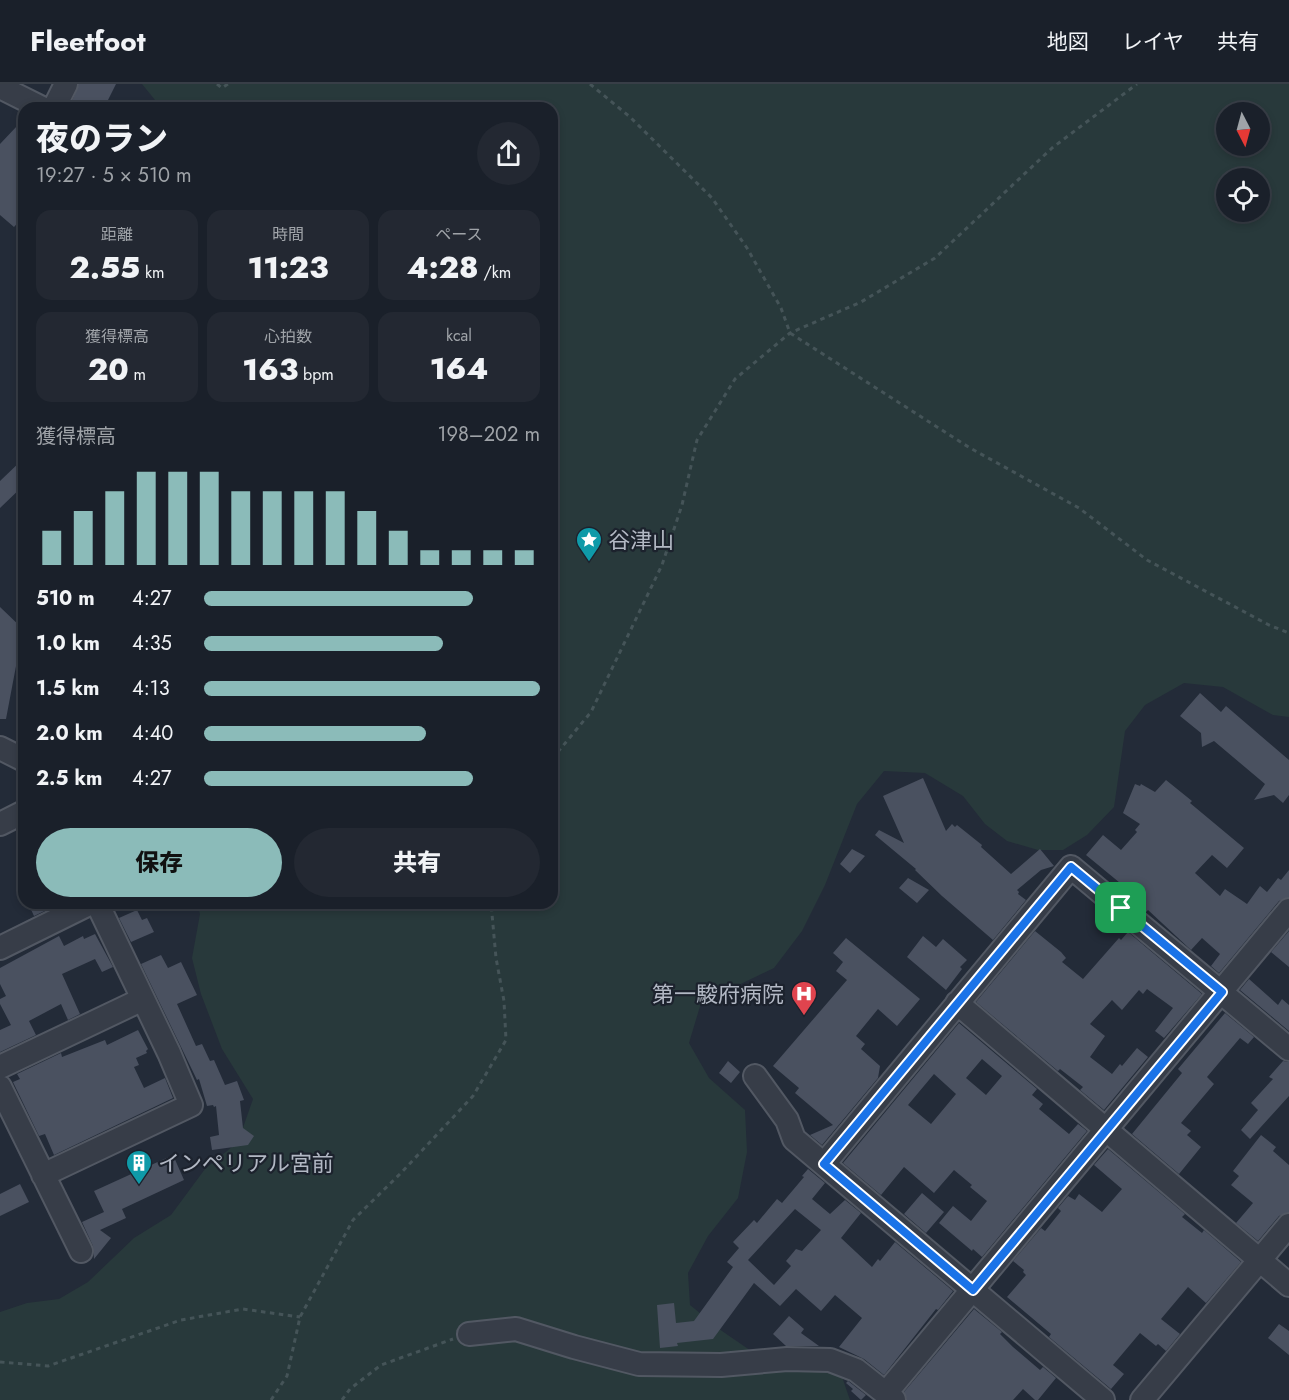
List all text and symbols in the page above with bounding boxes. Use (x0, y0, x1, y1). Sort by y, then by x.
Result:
text: Fleetfoot (30, 21, 146, 62)
text: 地図 (1047, 27, 1089, 57)
text: レイヤ (1122, 27, 1184, 57)
text: 共有 (1217, 27, 1259, 57)
north arrow (1216, 102, 1270, 156)
map controls (1216, 102, 1270, 222)
text: 夜のラン (36, 115, 168, 162)
button: share (477, 122, 540, 185)
text: 19:27 · 5 × 510 m (36, 161, 191, 190)
button: locate (1216, 168, 1270, 222)
text: 距離 (101, 223, 133, 246)
text: 時間 (272, 223, 304, 246)
text: ペース (435, 223, 483, 246)
text: 2.55 (70, 246, 140, 289)
text: 11:23 (247, 246, 329, 289)
text: 4:28 (407, 246, 479, 289)
text: km (140, 261, 164, 284)
text: /km (479, 261, 511, 284)
text: kcal (446, 324, 472, 347)
text: 獲得標高 (85, 325, 149, 348)
text: 心拍数 (264, 325, 312, 348)
text: 164 (430, 347, 488, 390)
text: 20 (88, 348, 129, 391)
text: 163 (242, 348, 298, 391)
text: m (129, 363, 146, 386)
text: bpm (298, 363, 334, 386)
text: 198–202 m (437, 420, 540, 449)
text: 獲得標高 (36, 422, 116, 451)
place label: 谷津山 (608, 524, 674, 556)
place icon: 谷津山 (574, 525, 604, 563)
text: 510 m (36, 584, 95, 613)
text: 4:27 (132, 584, 172, 613)
text: 1.0 km (36, 629, 100, 658)
text: 4:35 (132, 629, 172, 658)
text: 1.5 km (36, 674, 99, 703)
text: 4:13 (132, 674, 170, 703)
text: 2.0 km (36, 719, 103, 748)
text: 4:40 (132, 719, 173, 748)
text: 2.5 km (36, 764, 102, 793)
text: 4:27 (132, 764, 172, 793)
button: 保存 (36, 828, 282, 897)
button: 共有 (294, 828, 540, 897)
pin (1095, 882, 1146, 933)
icon: arrive (1104, 891, 1137, 924)
place label: 第一駿府病院 (652, 978, 784, 1010)
hospital icon: 第一駿府病院 (789, 979, 819, 1017)
place label: インペリアル宮前 (158, 1147, 334, 1179)
building icon: インペリアル宮前 (124, 1148, 154, 1186)

